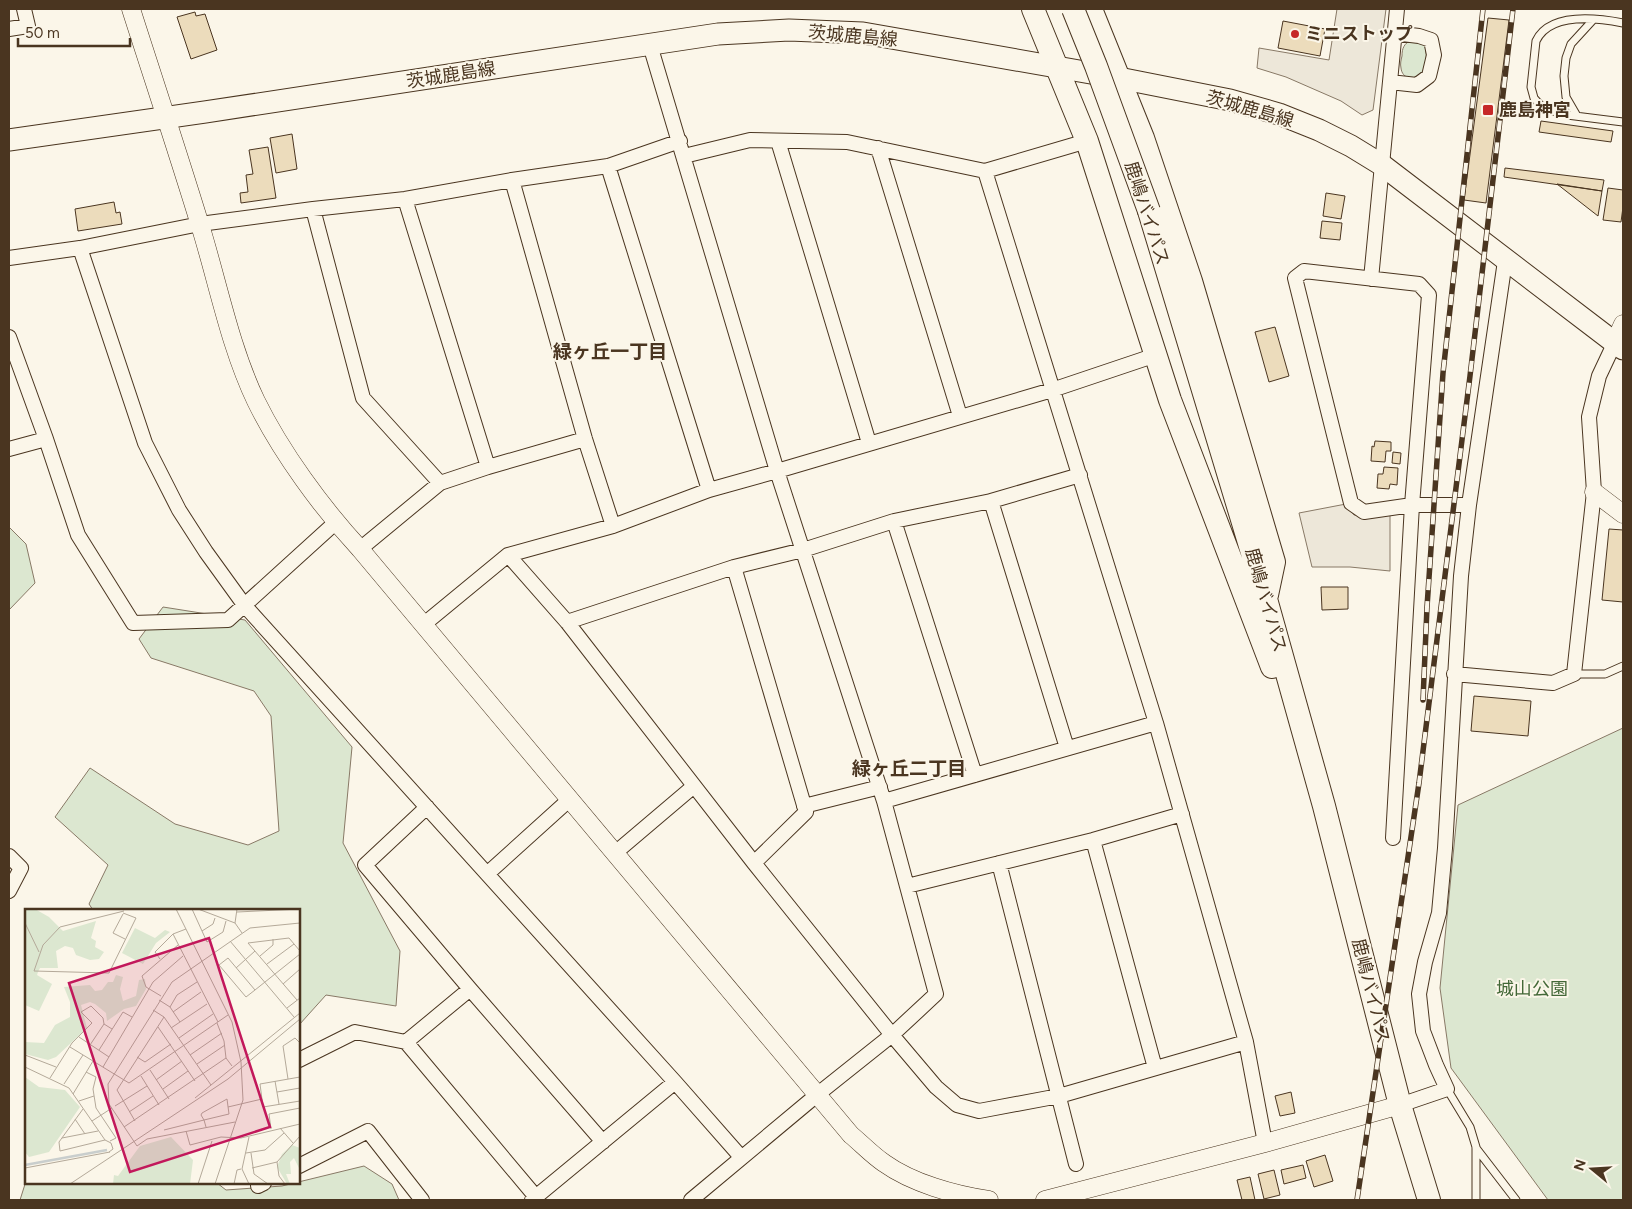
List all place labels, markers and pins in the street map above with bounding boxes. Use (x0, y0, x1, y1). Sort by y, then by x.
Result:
place label: ミニストップ (1305, 23, 1413, 45)
marker: ミニストップ (1289, 28, 1301, 40)
place label: 鹿島神宮 (1499, 99, 1571, 121)
marker: 鹿島神宮 (1481, 103, 1495, 117)

